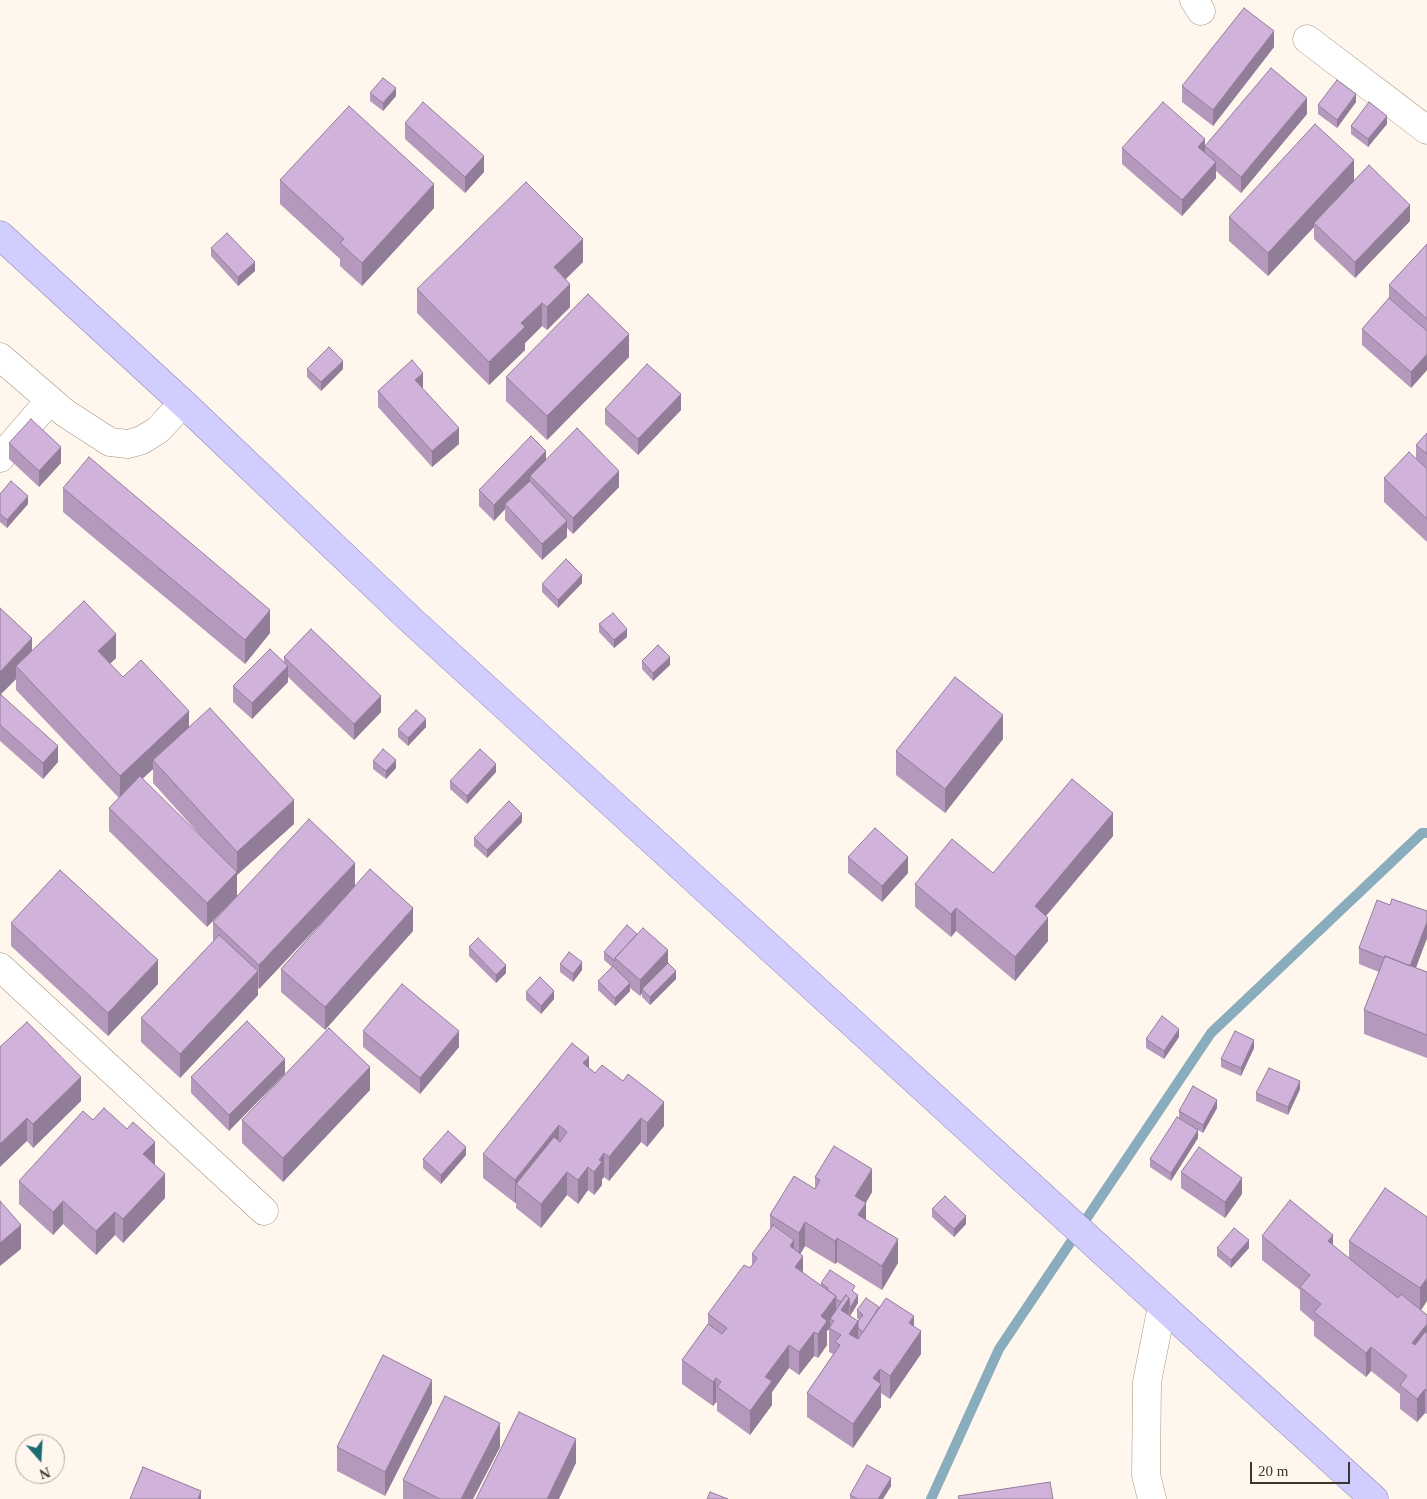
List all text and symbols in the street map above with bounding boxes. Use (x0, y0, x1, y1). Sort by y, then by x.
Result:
north arrow (15, 1434, 65, 1484)
scale bar (1252, 1452, 1352, 1484)
text: 20 m (1258, 1463, 1288, 1479)
text: N (37, 1464, 52, 1481)

